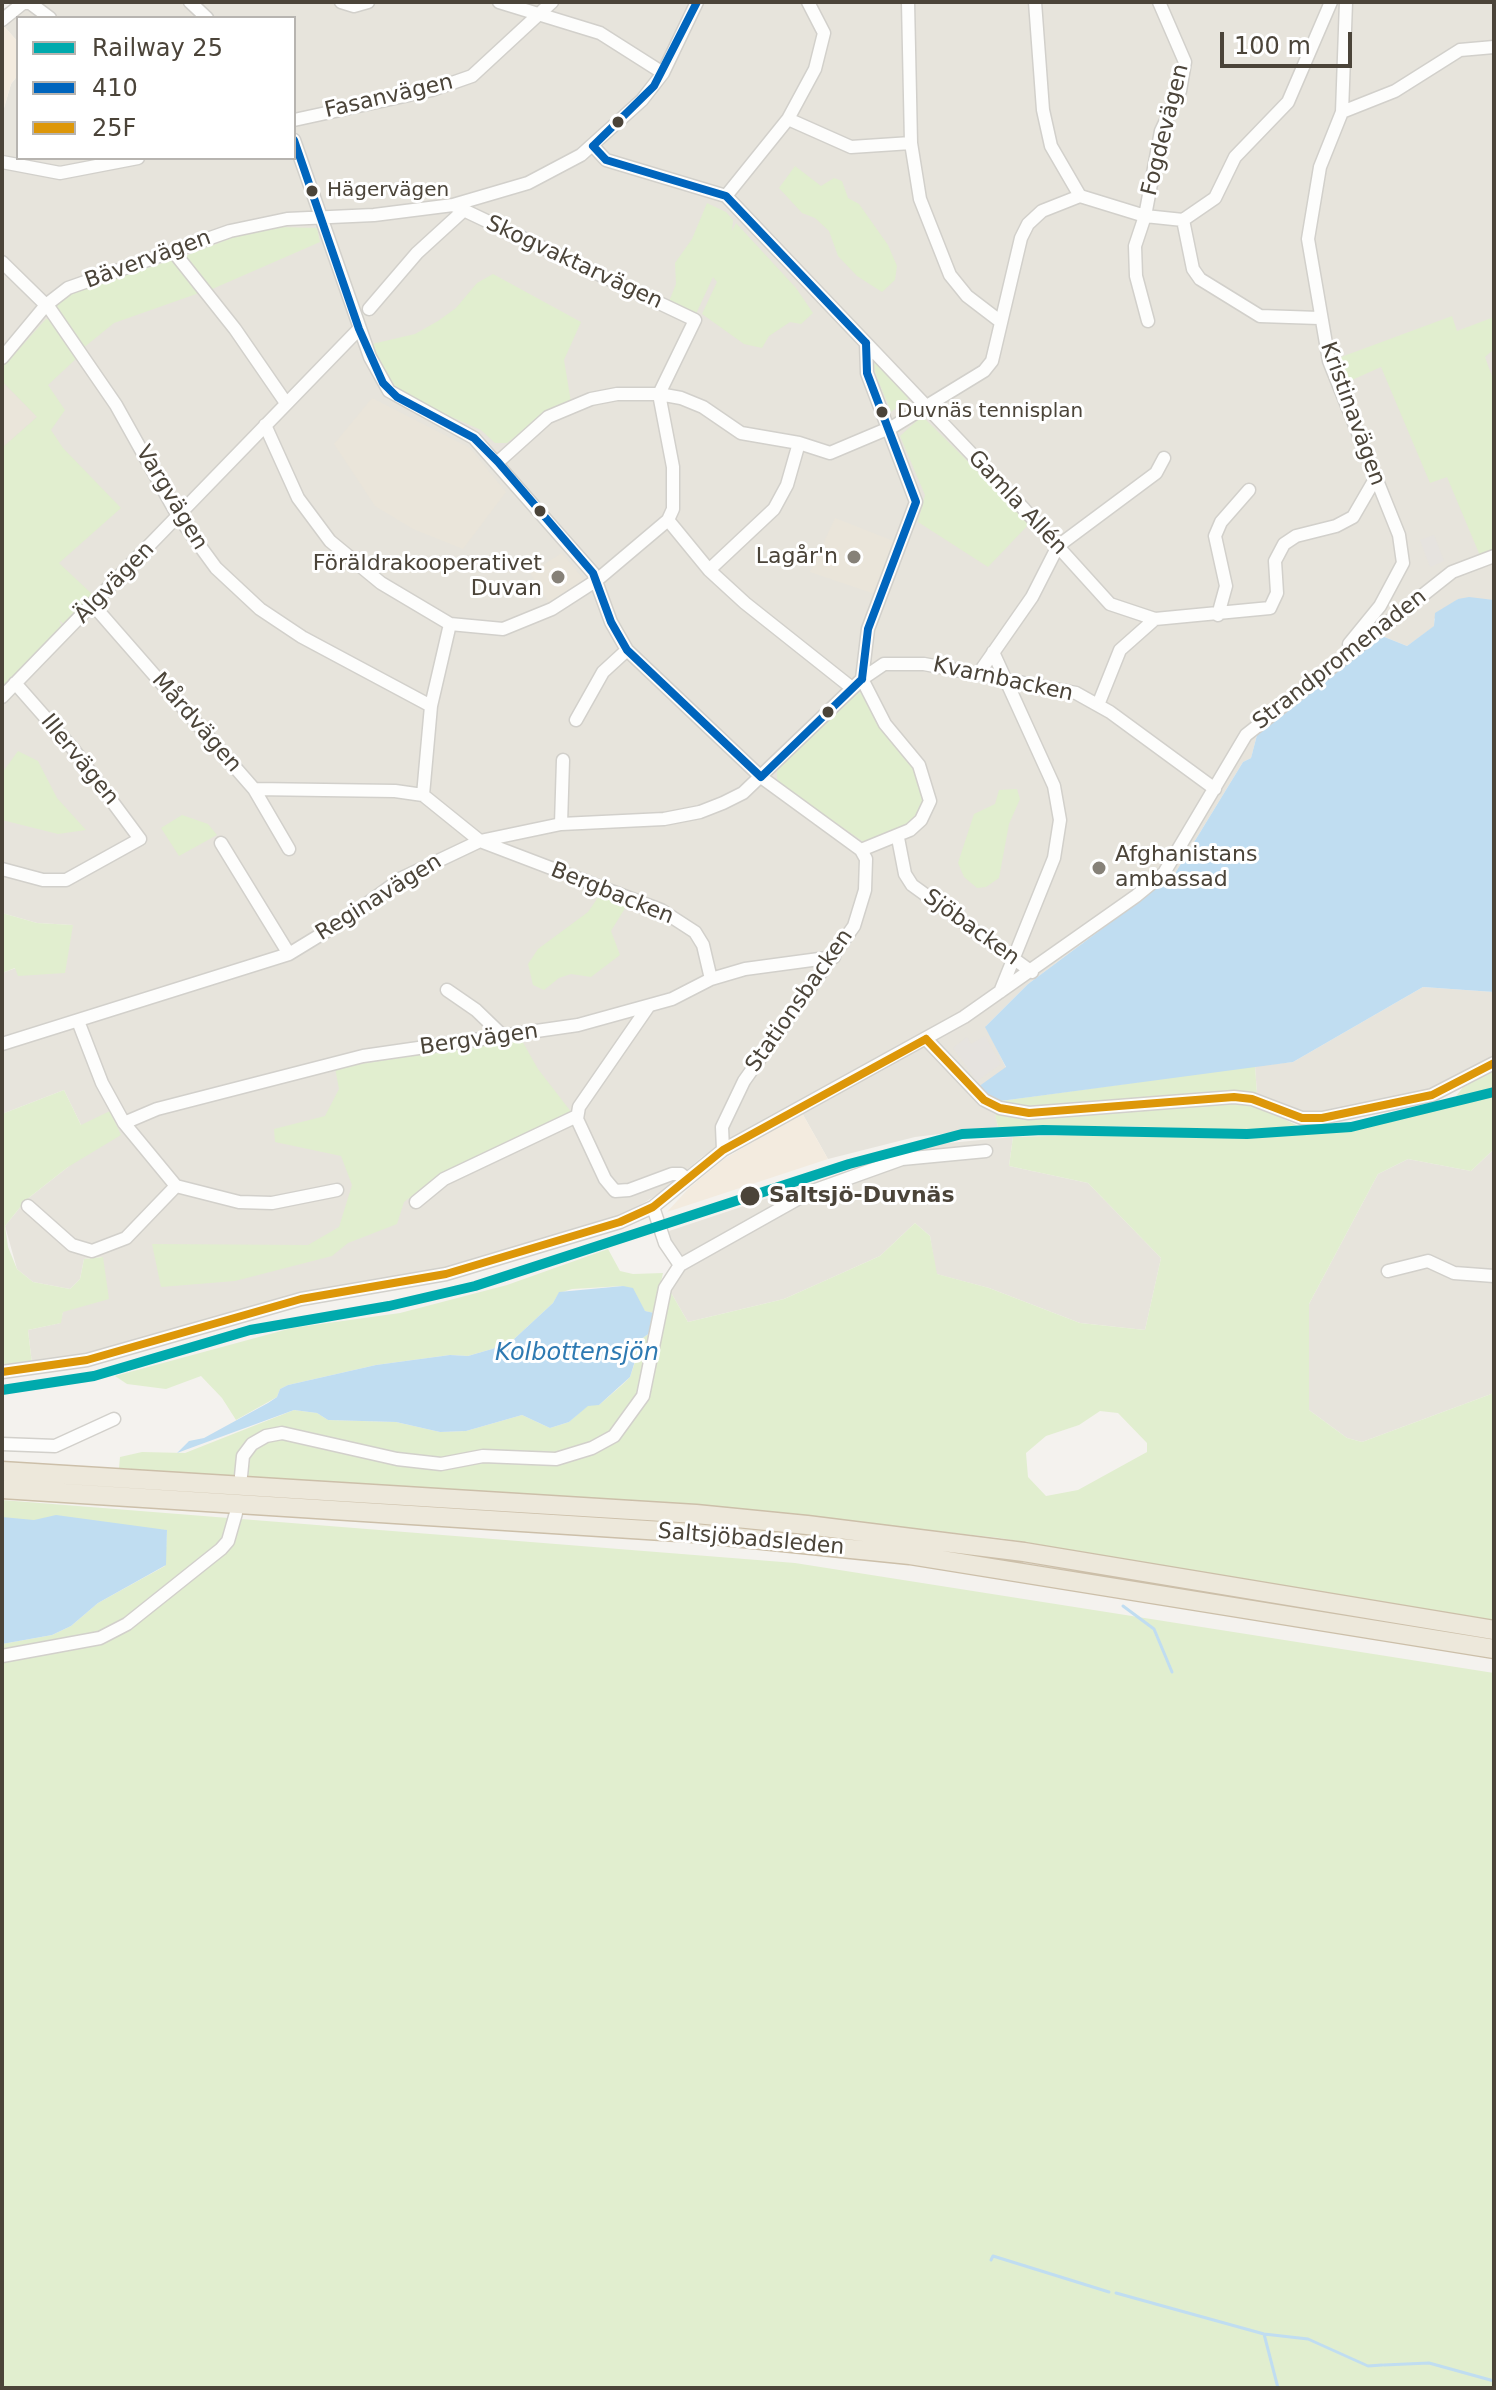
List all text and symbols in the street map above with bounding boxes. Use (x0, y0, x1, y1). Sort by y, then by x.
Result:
legend (16, 16, 296, 160)
scale bar (1224, 16, 1356, 66)
text: 100 m (1234, 32, 1311, 60)
text: Railway 25 (92, 34, 223, 62)
street label: Fogdevägen (1137, 61, 1195, 199)
street label: Fasanvägen (322, 69, 456, 125)
text: 410 (92, 74, 138, 102)
text: 25F (92, 114, 136, 142)
unlabelled marker (610, 114, 626, 130)
place label: Hägervägen (327, 179, 449, 203)
marker: Hägervägen (304, 183, 320, 199)
street label: Skogvaktarvägen (482, 211, 666, 315)
street label: Bävervägen (81, 225, 215, 295)
street label: Kristinavägen (1314, 338, 1390, 490)
place label: Duvnäs tennisplan (897, 400, 1083, 424)
marker: Duvnäs tennisplan (874, 404, 890, 420)
street label: Vargvägen (129, 441, 213, 555)
street label: Gamla Allén (962, 445, 1072, 561)
unlabelled marker (532, 503, 548, 519)
street label: Älgvägen (70, 537, 160, 629)
place label: Lagår'n (756, 544, 838, 570)
marker: Lagår'n (845, 548, 863, 566)
place label: Föräldrakooperativet Duvan (313, 551, 542, 602)
marker: Föräldrakooperativet Duvan (549, 568, 567, 586)
street label: Strandpromenaden (1248, 584, 1432, 736)
street label: Kvarnbacken (931, 652, 1075, 708)
street label: Mårdvägen (146, 668, 246, 778)
unlabelled marker (820, 704, 836, 720)
street label: Illervägen (34, 709, 124, 811)
place label: Afghanistans ambassad (1115, 842, 1257, 894)
street label: Reginavägen (311, 849, 447, 947)
street label: Bergbacken (547, 857, 677, 931)
marker: Afghanistans ambassad (1090, 859, 1108, 877)
street label: Sjöbacken (918, 884, 1024, 972)
street label: Stationsbacken (741, 924, 859, 1078)
street label: Bergvägen (418, 1019, 540, 1061)
place label: Saltsjö-Duvnäs (769, 1183, 954, 1209)
marker: Saltsjö-Duvnäs (738, 1184, 762, 1208)
water label: Kolbottensjön (495, 1340, 659, 1368)
street label: Saltsjöbadsleden (657, 1519, 845, 1561)

